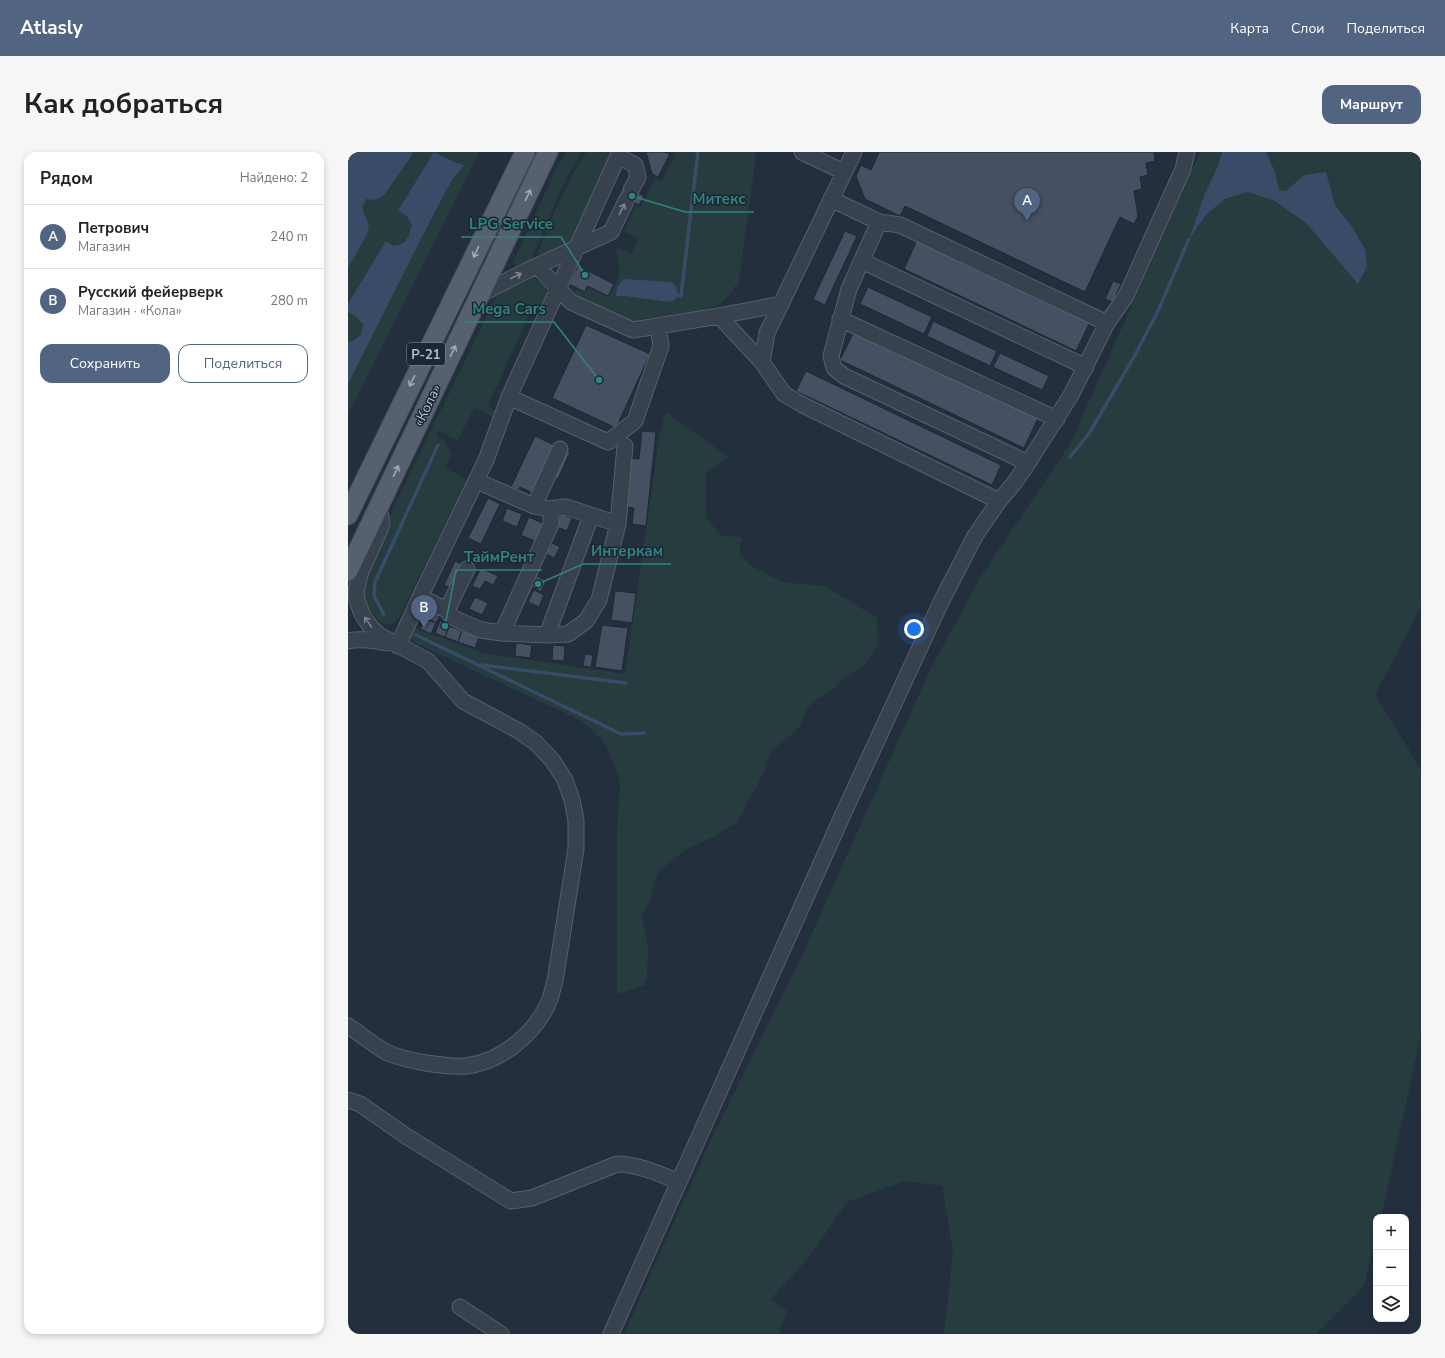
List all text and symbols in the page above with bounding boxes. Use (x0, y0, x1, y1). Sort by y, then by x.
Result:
text: Atlasly (20, 15, 83, 41)
text: Карта (1230, 19, 1269, 38)
text: Слои (1291, 19, 1325, 38)
text: Поделиться (1347, 19, 1425, 38)
text: Как добраться (24, 85, 223, 123)
button: Маршрут (1322, 85, 1421, 124)
text: Рядом (40, 167, 93, 190)
text: Найдено: 2 (240, 169, 308, 187)
callout: Митекс (685, 185, 754, 212)
pin: A (1014, 188, 1040, 221)
text: Митекс (692, 189, 746, 209)
one-way arrow (525, 190, 532, 202)
one-way arrow (619, 203, 626, 215)
callout: LPG Service (461, 210, 561, 237)
text: LPG Service (469, 214, 553, 234)
text: Петрович (78, 218, 149, 238)
text: A (48, 228, 58, 246)
text: 240 m (270, 228, 308, 246)
text: Магазин (78, 238, 130, 256)
one-way arrow (472, 246, 479, 258)
one-way arrow (510, 272, 522, 279)
text: Русский фейерверк (78, 282, 223, 302)
text: B (49, 292, 57, 310)
text: 280 m (270, 292, 308, 310)
callout: Mega Cars (464, 295, 554, 322)
text: Mega Cars (472, 299, 546, 319)
text: Магазин · «Кола» (78, 302, 182, 320)
road number: Р-21 (407, 343, 445, 365)
button: Сохранить (40, 344, 170, 383)
button: Поделиться (178, 344, 308, 383)
one-way arrow (450, 345, 457, 357)
one-way arrow (408, 375, 415, 387)
street label: «Кола» (409, 381, 446, 429)
one-way arrow (393, 465, 400, 477)
callout: Интеркам (583, 537, 671, 564)
text: Интеркам (591, 541, 663, 561)
callout: ТаймРент (456, 543, 542, 570)
text: ТаймРент (464, 547, 534, 567)
pin: B (411, 595, 437, 628)
one-way arrow (364, 617, 372, 628)
your location (904, 619, 924, 639)
map controls (1373, 1214, 1409, 1322)
button: + (1373, 1214, 1409, 1250)
button: − (1373, 1250, 1409, 1286)
button: layers (1373, 1286, 1409, 1322)

